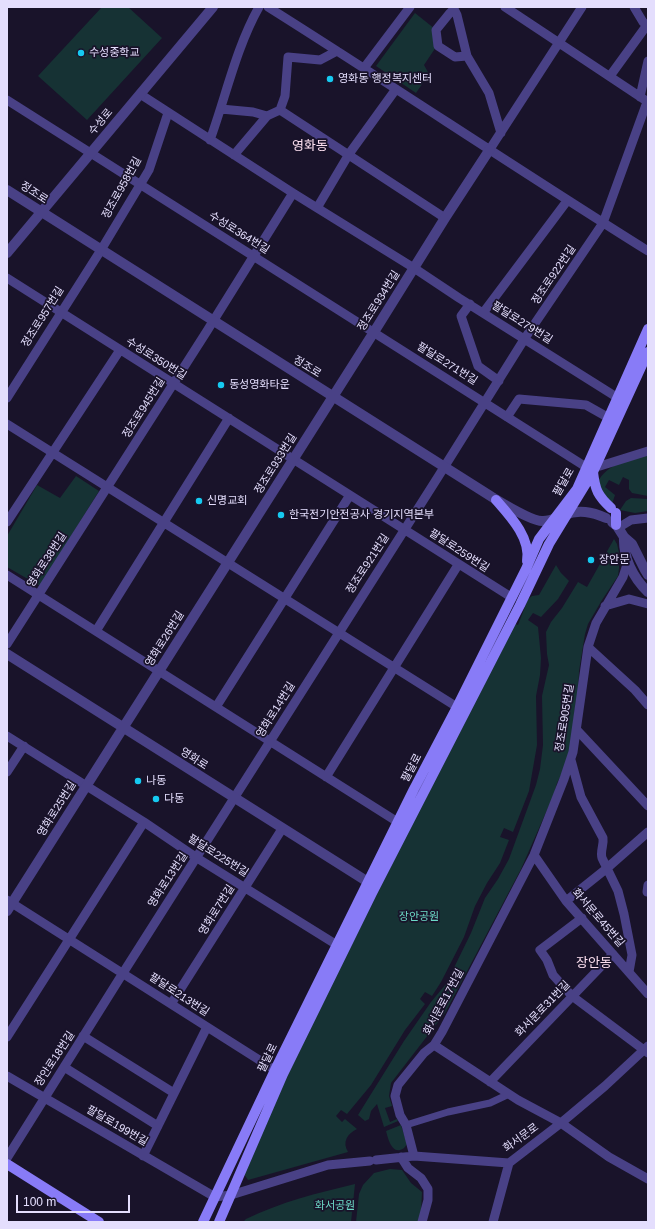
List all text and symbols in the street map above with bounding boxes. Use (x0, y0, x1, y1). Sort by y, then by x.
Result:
place label: 수성중학교 (89, 46, 140, 60)
marker: 수성중학교 (76, 48, 86, 58)
place label: 영화동 행정복지센터 (338, 72, 432, 86)
marker: 영화동 행정복지센터 (325, 74, 335, 84)
street label: 수성로 (86, 106, 116, 138)
district label: 영화동 (292, 138, 328, 154)
street label: 정조로958번길 (100, 155, 144, 221)
street label: 정조로 (18, 179, 50, 207)
street label: 수성로364번길 (206, 209, 272, 257)
street label: 정조로922번길 (529, 243, 579, 307)
street label: 정조로934번길 (355, 268, 403, 334)
street label: 정조로957번길 (19, 284, 67, 350)
street label: 팔달로279번길 (489, 299, 555, 347)
street label: 수성로350번길 (123, 335, 189, 383)
street label: 팔달로271번길 (414, 340, 480, 388)
street label: 정조로 (291, 353, 323, 381)
street label: 정조로945번길 (120, 375, 168, 441)
place label: 동성영화타운 (229, 378, 290, 392)
marker: 동성영화타운 (216, 380, 226, 390)
street label: 정조로933번길 (252, 431, 300, 497)
street label: 팔달로 (551, 466, 577, 498)
place label: 신명교회 (207, 494, 247, 508)
marker: 신명교회 (194, 496, 204, 506)
place label: 한국전기안전공사 경기지역본부 (289, 508, 434, 522)
marker: 한국전기안전공사 경기지역본부 (276, 510, 286, 520)
street label: 팔달로259번길 (426, 527, 492, 575)
street label: 영화로38번길 (24, 530, 70, 590)
street label: 정조로921번길 (344, 531, 392, 597)
place label: 장안문 (599, 553, 629, 567)
marker: 장안문 (586, 555, 596, 565)
street label: 영화로26번길 (143, 609, 187, 669)
street label: 영화로14번길 (254, 680, 298, 740)
street label: 정조로905번길 (553, 683, 577, 753)
street label: 영화로 (178, 745, 210, 773)
street label: 팔달로 (399, 751, 425, 785)
place label: 나동 (146, 774, 166, 788)
marker: 나동 (133, 776, 143, 786)
street label: 영화로25번길 (35, 779, 79, 839)
place label: 다동 (164, 792, 184, 806)
marker: 다동 (151, 794, 161, 804)
street label: 팔달로225번길 (185, 832, 251, 880)
street label: 영화로13번길 (145, 850, 191, 910)
street label: 영화로7번길 (196, 882, 238, 938)
street label: 화서문로45번길 (569, 886, 627, 950)
park label: 장안공원 (399, 910, 439, 924)
district label: 장안동 (576, 955, 612, 971)
street label: 화서문로17번길 (421, 967, 467, 1037)
street label: 팔달로213번길 (146, 971, 212, 1019)
street label: 화서문로31번길 (513, 978, 573, 1040)
street label: 장안로18번길 (32, 1029, 78, 1089)
street label: 팔달로 (255, 1041, 281, 1075)
street label: 팔달로199번길 (84, 1103, 150, 1149)
street label: 화서문로 (501, 1121, 541, 1155)
scale bar (18, 1187, 132, 1213)
text: 100 m (23, 1195, 56, 1209)
park label: 화서공원 (315, 1199, 355, 1213)

